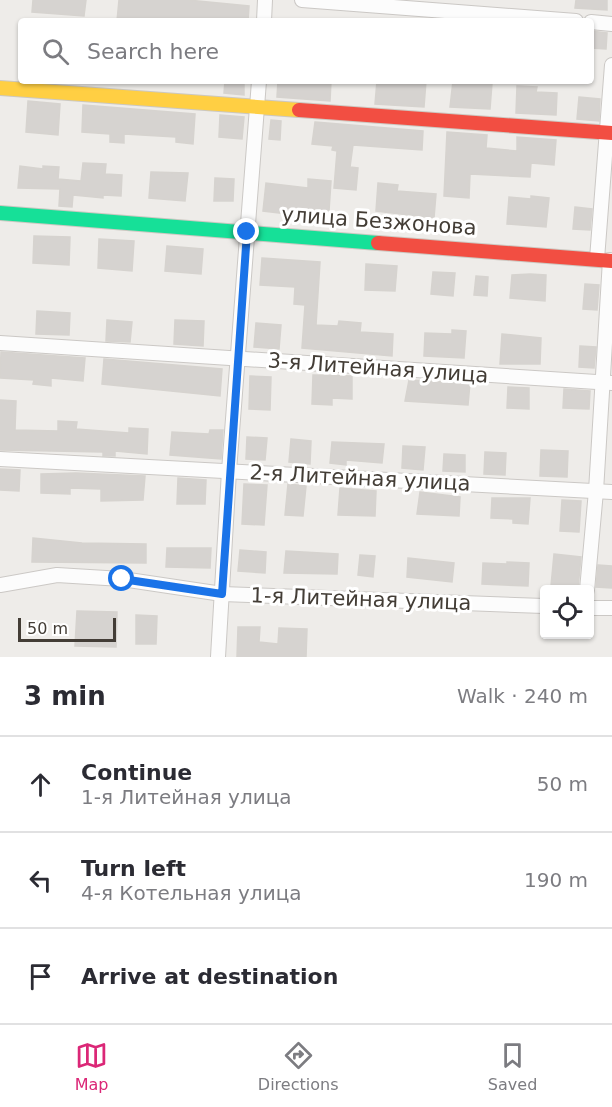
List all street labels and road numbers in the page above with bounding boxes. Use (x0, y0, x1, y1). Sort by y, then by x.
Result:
street label: улица Безжонова (281, 202, 477, 240)
street label: 3-я Литейная улица (267, 348, 489, 388)
street label: 2-я Литейная улица (249, 460, 471, 496)
street label: 1-я Литейная улица (250, 583, 472, 615)

